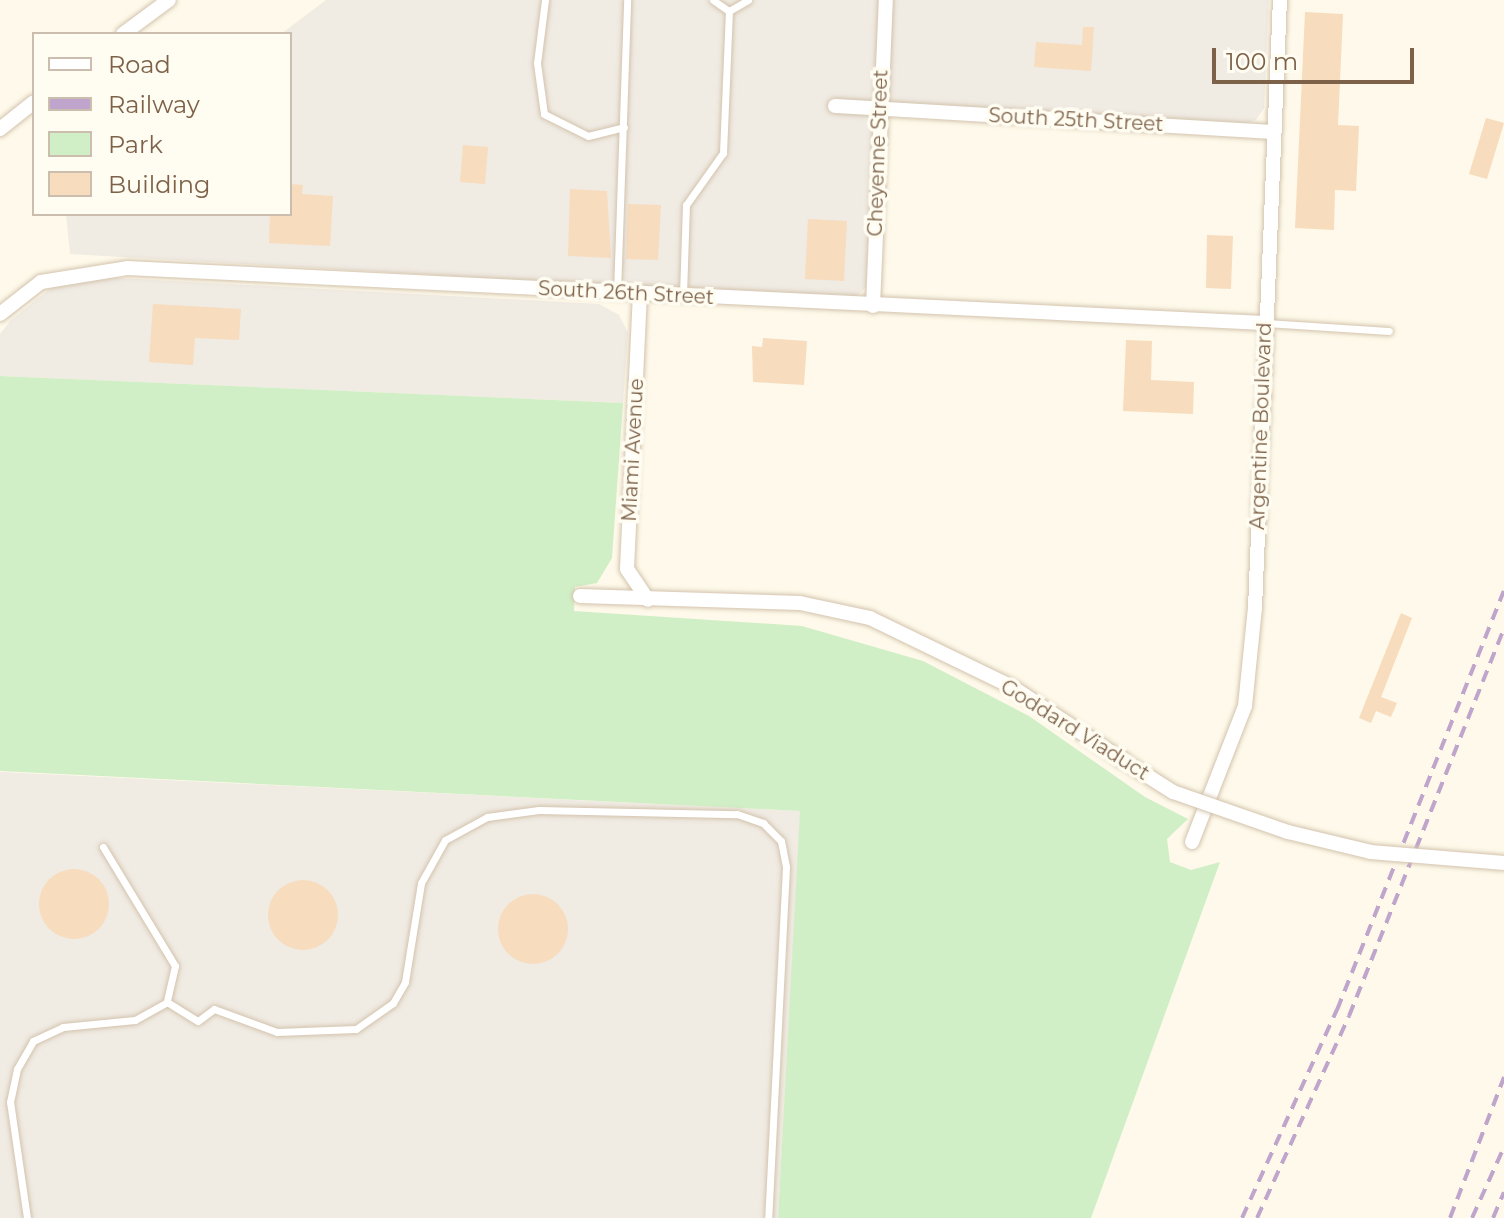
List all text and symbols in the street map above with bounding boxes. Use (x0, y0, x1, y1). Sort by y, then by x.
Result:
legend (32, 32, 292, 216)
scale bar (1216, 32, 1418, 82)
text: 100 m (1226, 47, 1298, 76)
text: Road (108, 50, 171, 79)
street label: Cheyenne Street (863, 69, 893, 237)
text: Railway (108, 90, 200, 119)
street label: South 25th Street (988, 103, 1164, 137)
text: Park (108, 130, 163, 159)
text: Building (108, 170, 211, 199)
street label: South 26th Street (537, 276, 715, 310)
street label: Argentine Boulevard (1245, 322, 1277, 530)
street label: Miami Avenue (617, 378, 649, 522)
street label: Goddard Viaduct (996, 675, 1154, 785)

